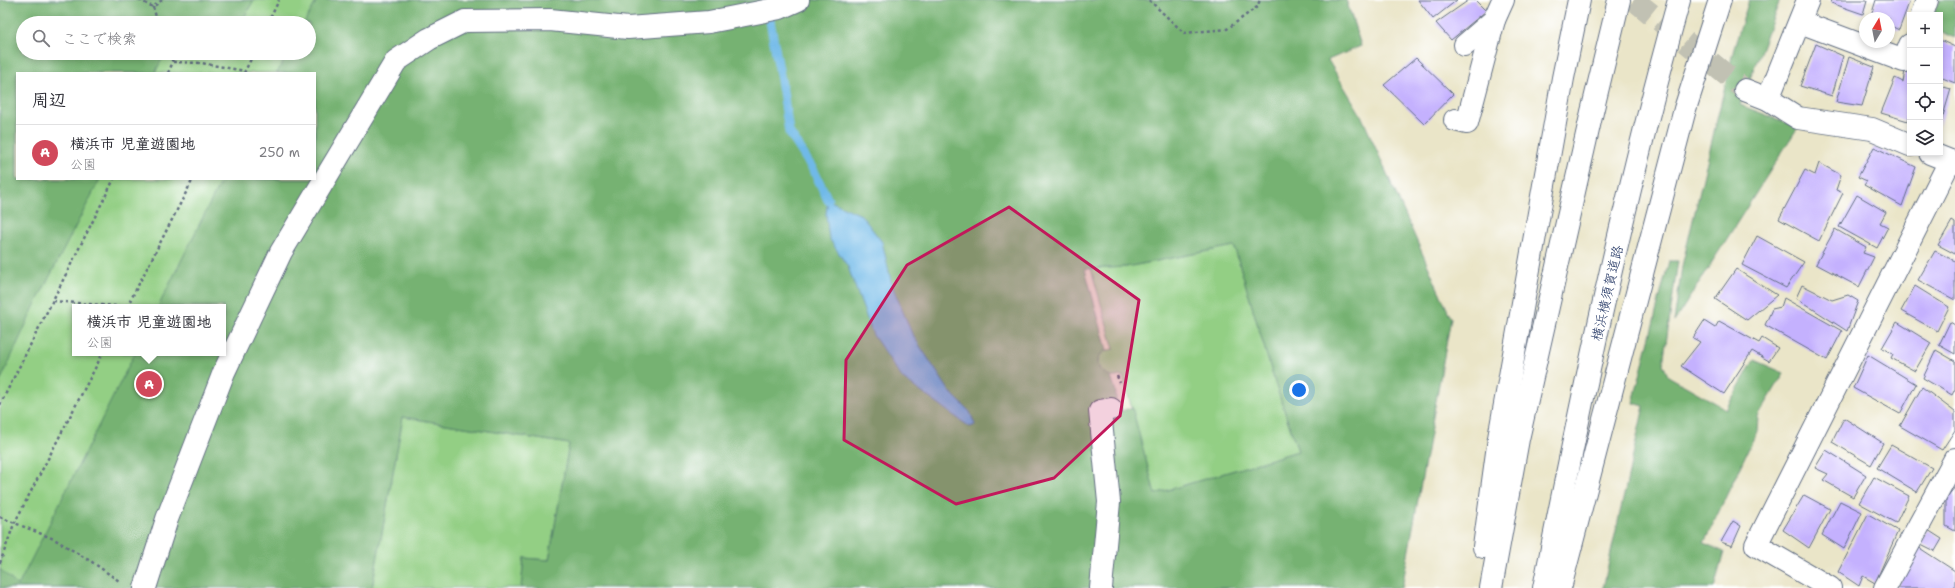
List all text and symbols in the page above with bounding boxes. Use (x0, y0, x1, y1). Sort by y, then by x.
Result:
north arrow (1859, 12, 1895, 48)
map controls (1907, 12, 1943, 156)
button: + (1907, 12, 1943, 48)
search box (16, 16, 316, 60)
icon: search (30, 27, 52, 49)
text: ここで検索 (62, 29, 137, 49)
button: − (1907, 48, 1943, 84)
button: locate (1907, 84, 1943, 120)
text: 周辺 (32, 89, 66, 111)
button: layers (1907, 120, 1943, 156)
text: 横浜市 児童遊園地 (70, 134, 195, 154)
text: A (40, 144, 50, 161)
text: 250 m (259, 144, 300, 161)
text: 公園 (70, 156, 96, 173)
street label: 横浜横須賀道路 (1587, 243, 1627, 343)
popup (72, 304, 226, 356)
text: 横浜市 児童遊園地 (86, 312, 212, 332)
text: 公園 (86, 334, 112, 351)
pin: A (136, 369, 162, 399)
your location (1289, 380, 1309, 400)

